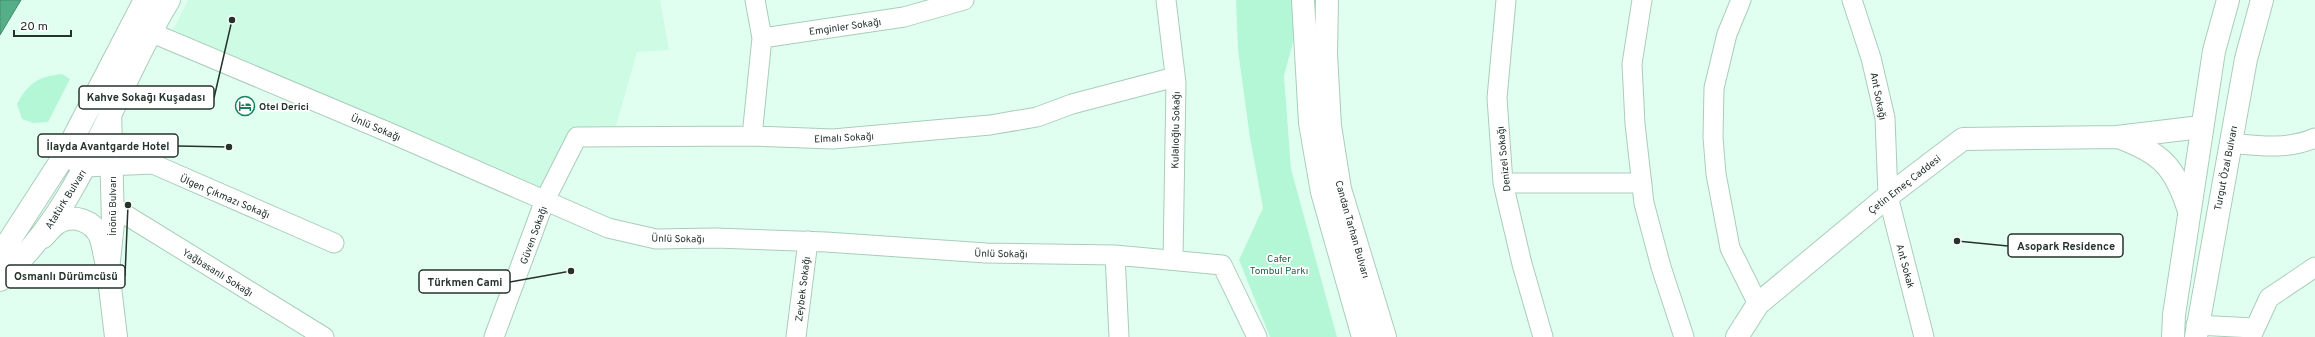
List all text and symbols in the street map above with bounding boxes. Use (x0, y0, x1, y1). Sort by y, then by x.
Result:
scale bar (14, 12, 71, 38)
street label: Emginler Sokağı (808, 16, 882, 39)
text: 20 m (20, 19, 48, 35)
street label: Ant Sokağı (1867, 71, 1889, 121)
callout: Kahve Sokağı Kuşadası (79, 86, 214, 109)
text: Kahve Sokağı Kuşadası (87, 91, 205, 105)
street label: Kulalıoğlu Sokağı (1169, 91, 1184, 169)
hotel icon: Otel Derici (234, 95, 256, 117)
place label: Otel Derici (259, 101, 309, 114)
street label: Ünlü Sokağı (348, 112, 402, 145)
street label: Denizel Sokağı (1495, 125, 1514, 192)
street label: Turgut Özal Bulvarı (2212, 125, 2241, 212)
street label: Elmalı Sokağı (814, 130, 874, 147)
callout: İlayda Avantgarde Hotel (38, 134, 178, 157)
text: İlayda Avantgarde Hotel (46, 139, 170, 154)
street label: Çetin Emeç Caddesi (1866, 153, 1944, 218)
street label: Atatürk Bulvarı (43, 168, 90, 232)
street label: Ülgen Çıkmazı Sokağı (177, 172, 271, 222)
street label: İnönü Bulvarı (107, 176, 120, 236)
street label: Candan Tarhan Bulvarı (1331, 179, 1372, 280)
street label: Güven Sokağı (518, 205, 551, 266)
street label: Ünlü Sokağı (651, 233, 705, 246)
callout: Asopark Residence (2008, 234, 2123, 257)
text: Asopark Residence (2017, 240, 2115, 254)
street label: Ant Sokak (1892, 243, 1917, 290)
street label: Yağbasanlı Sokağı (179, 246, 255, 300)
street label: Ünlü Sokağı (974, 248, 1028, 261)
park label: Cafer Tombul Parkı (1250, 253, 1308, 278)
street label: Zeybek Sokağı (793, 256, 814, 323)
callout: Osmanlı Dürümcüsü (6, 265, 125, 288)
text: Osmanlı Dürümcüsü (14, 270, 118, 284)
callout: Türkmen Cami (419, 270, 510, 293)
text: Türkmen Cami (428, 276, 502, 290)

